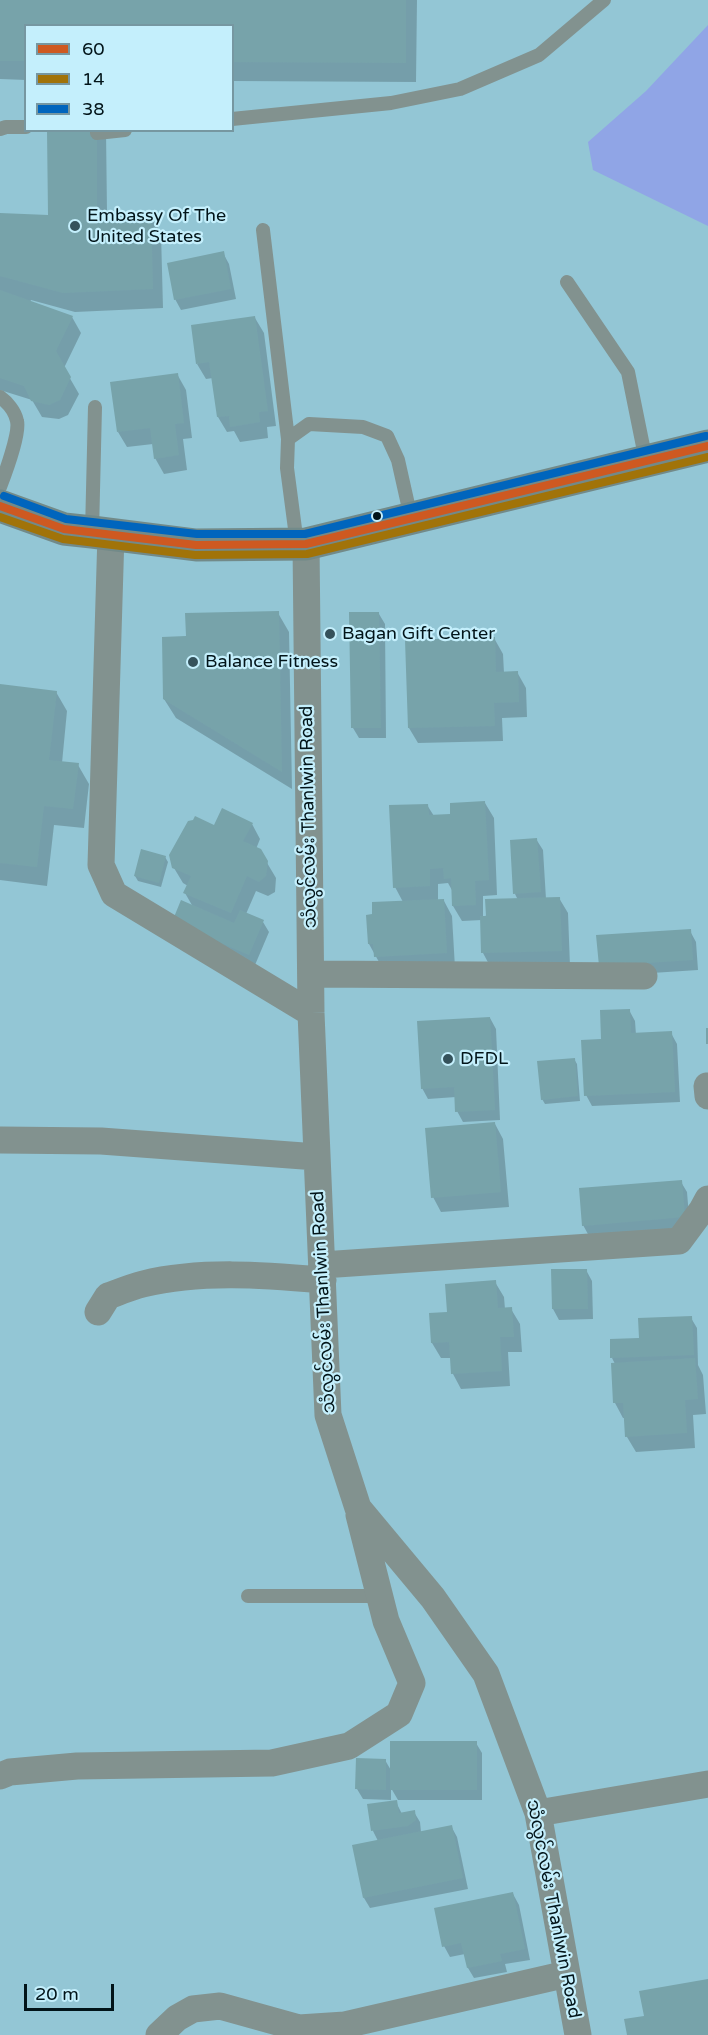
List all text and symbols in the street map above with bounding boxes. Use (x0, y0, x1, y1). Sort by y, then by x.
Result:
legend (24, 24, 234, 132)
text: 60 (82, 38, 105, 60)
text: 14 (82, 68, 105, 90)
text: 38 (82, 98, 105, 120)
place label: Embassy Of The United States (87, 205, 226, 248)
marker: Embassy Of The United States (68, 219, 82, 233)
unlabelled marker (371, 510, 383, 522)
place label: Bagan Gift Center (342, 623, 495, 645)
marker: Bagan Gift Center (323, 627, 337, 641)
place label: Balance Fitness (205, 651, 338, 673)
marker: Balance Fitness (186, 655, 200, 669)
street label: သံလွင်လမ်း Thanlwin Road (296, 706, 322, 928)
place label: DFDL (460, 1048, 508, 1070)
marker: DFDL (441, 1052, 455, 1066)
street label: သံလွင်လမ်း Thanlwin Road (307, 1190, 341, 1414)
street label: သံလွင်လမ်း Thanlwin Road (521, 1798, 585, 2020)
scale bar (27, 1972, 117, 2010)
text: 20 m (35, 1983, 79, 2005)

